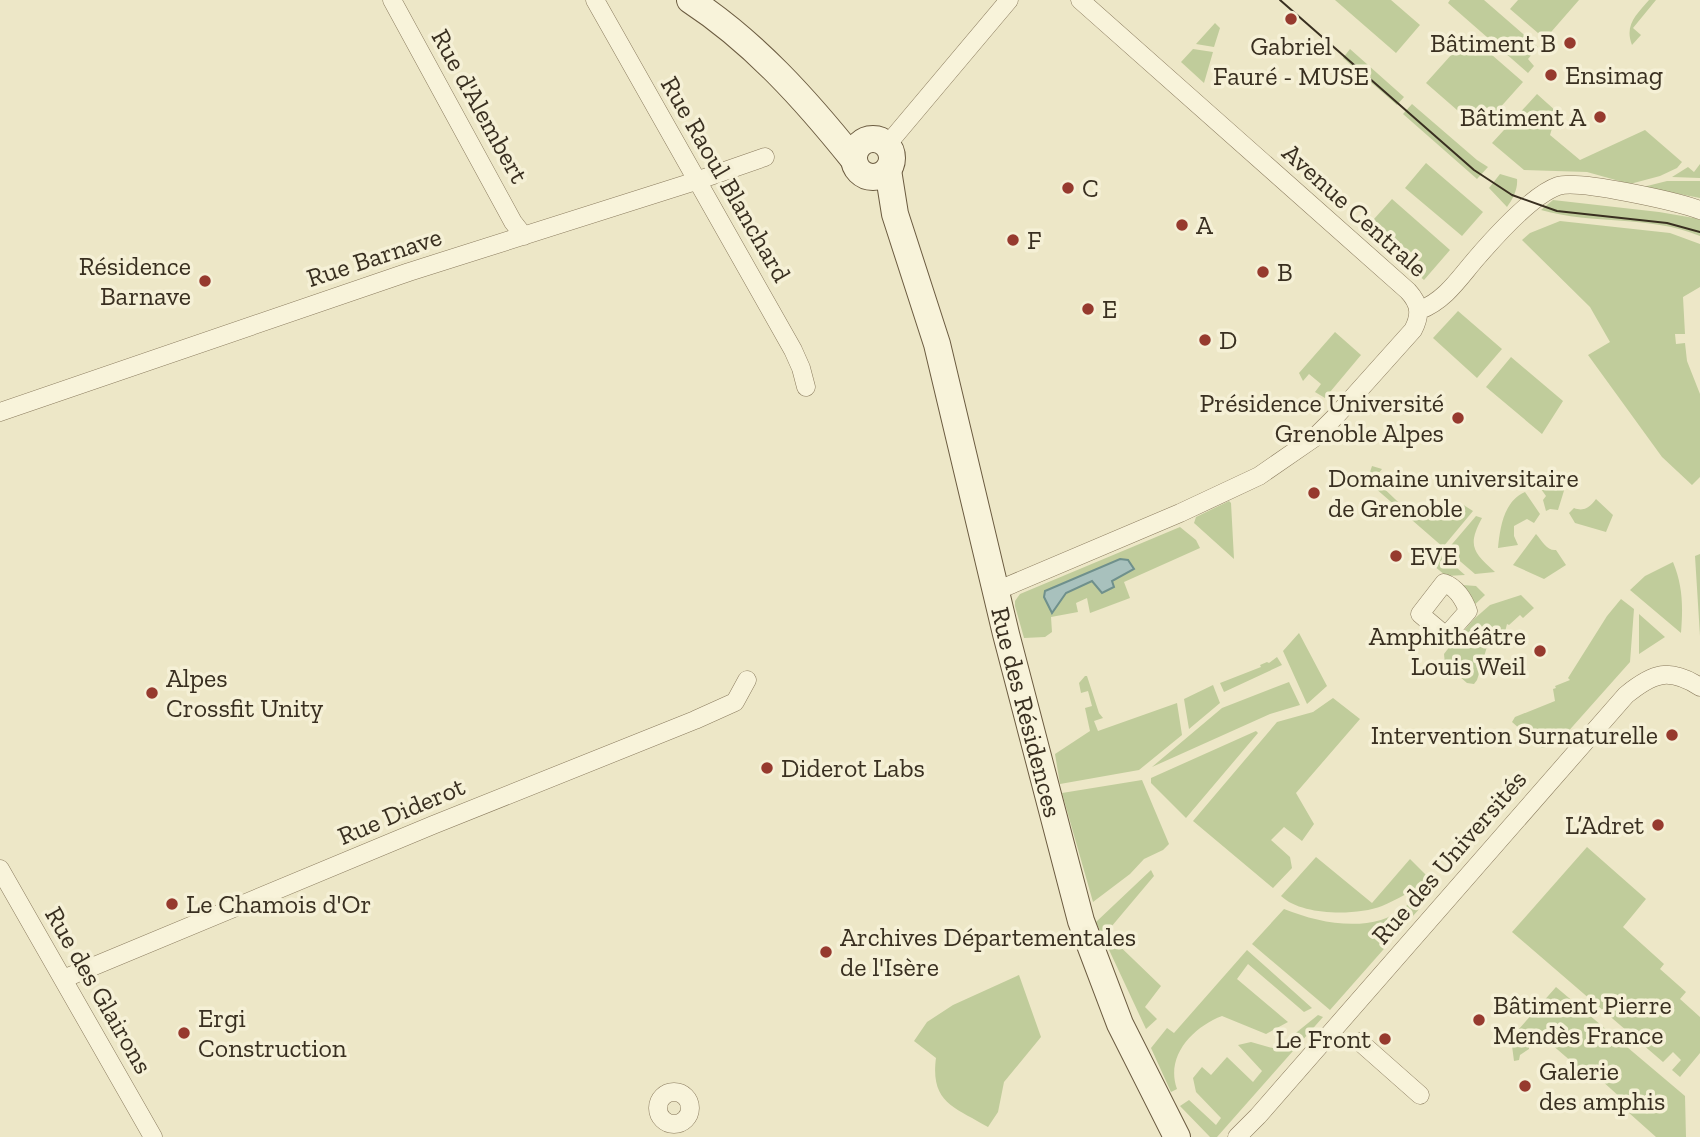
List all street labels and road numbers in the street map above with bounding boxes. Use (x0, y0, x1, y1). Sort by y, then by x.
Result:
street label: Rue d'Alembert (425, 23, 536, 189)
street label: Rue Raoul Blanchard (654, 70, 798, 288)
street label: Avenue Centrale (1276, 136, 1434, 284)
street label: Rue Barnave (303, 220, 445, 294)
street label: Rue des Résidences (984, 604, 1069, 821)
street label: Rue des Universités (1365, 763, 1533, 951)
street label: Rue Diderot (333, 770, 470, 852)
street label: Rue des Glairons (38, 901, 160, 1079)

